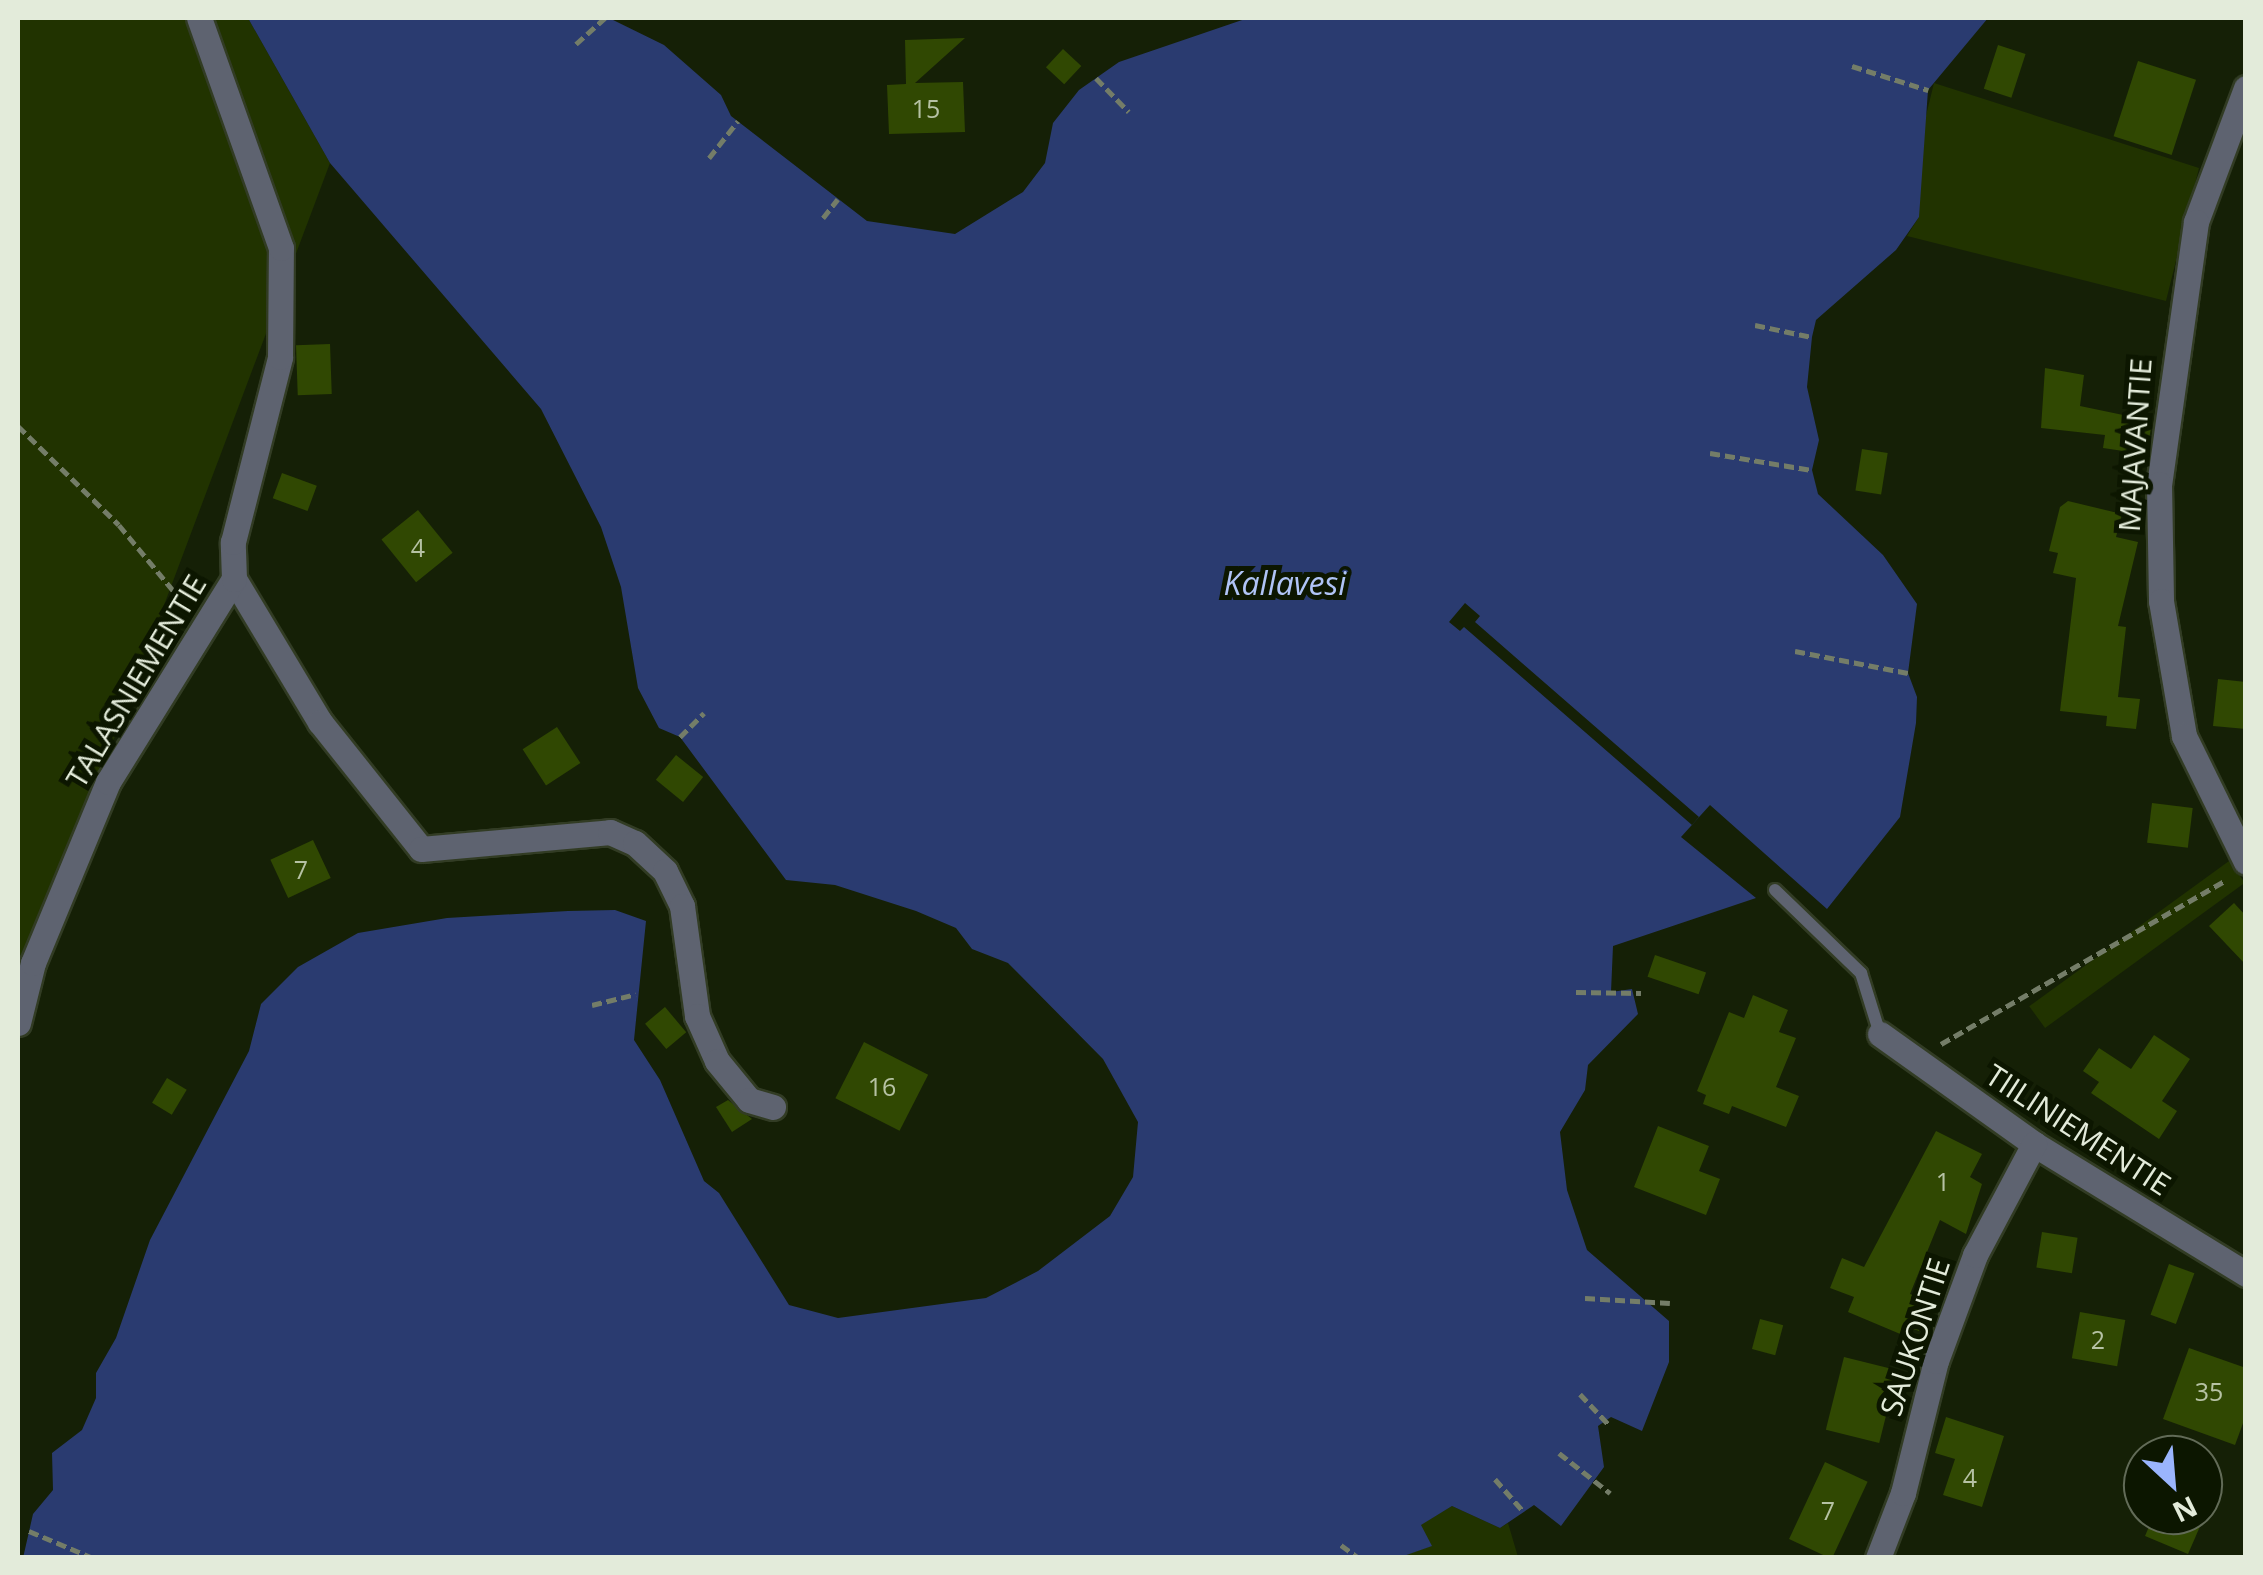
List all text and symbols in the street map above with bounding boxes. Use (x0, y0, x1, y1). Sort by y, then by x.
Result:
house number: 15 (912, 93, 940, 123)
street label: MAJAVANTIE (2111, 357, 2159, 533)
house number: 4 (411, 532, 425, 562)
water label: Kallavesi (1224, 564, 1346, 602)
street label: TALASNIEMENTIE (58, 568, 214, 794)
house number: 7 (294, 854, 308, 884)
street label: TIILINIEMENTIE (1979, 1057, 2177, 1203)
house number: 16 (868, 1071, 896, 1101)
house number: 1 (1936, 1166, 1950, 1196)
street label: SAUKONTIE (1873, 1254, 1957, 1420)
house number: 2 (2091, 1324, 2105, 1354)
house number: 35 (2195, 1376, 2223, 1406)
north arrow (2123, 1435, 2223, 1535)
house number: 4 (1963, 1462, 1977, 1492)
text: N (2167, 1488, 2204, 1532)
house number: 7 (1821, 1495, 1835, 1525)

